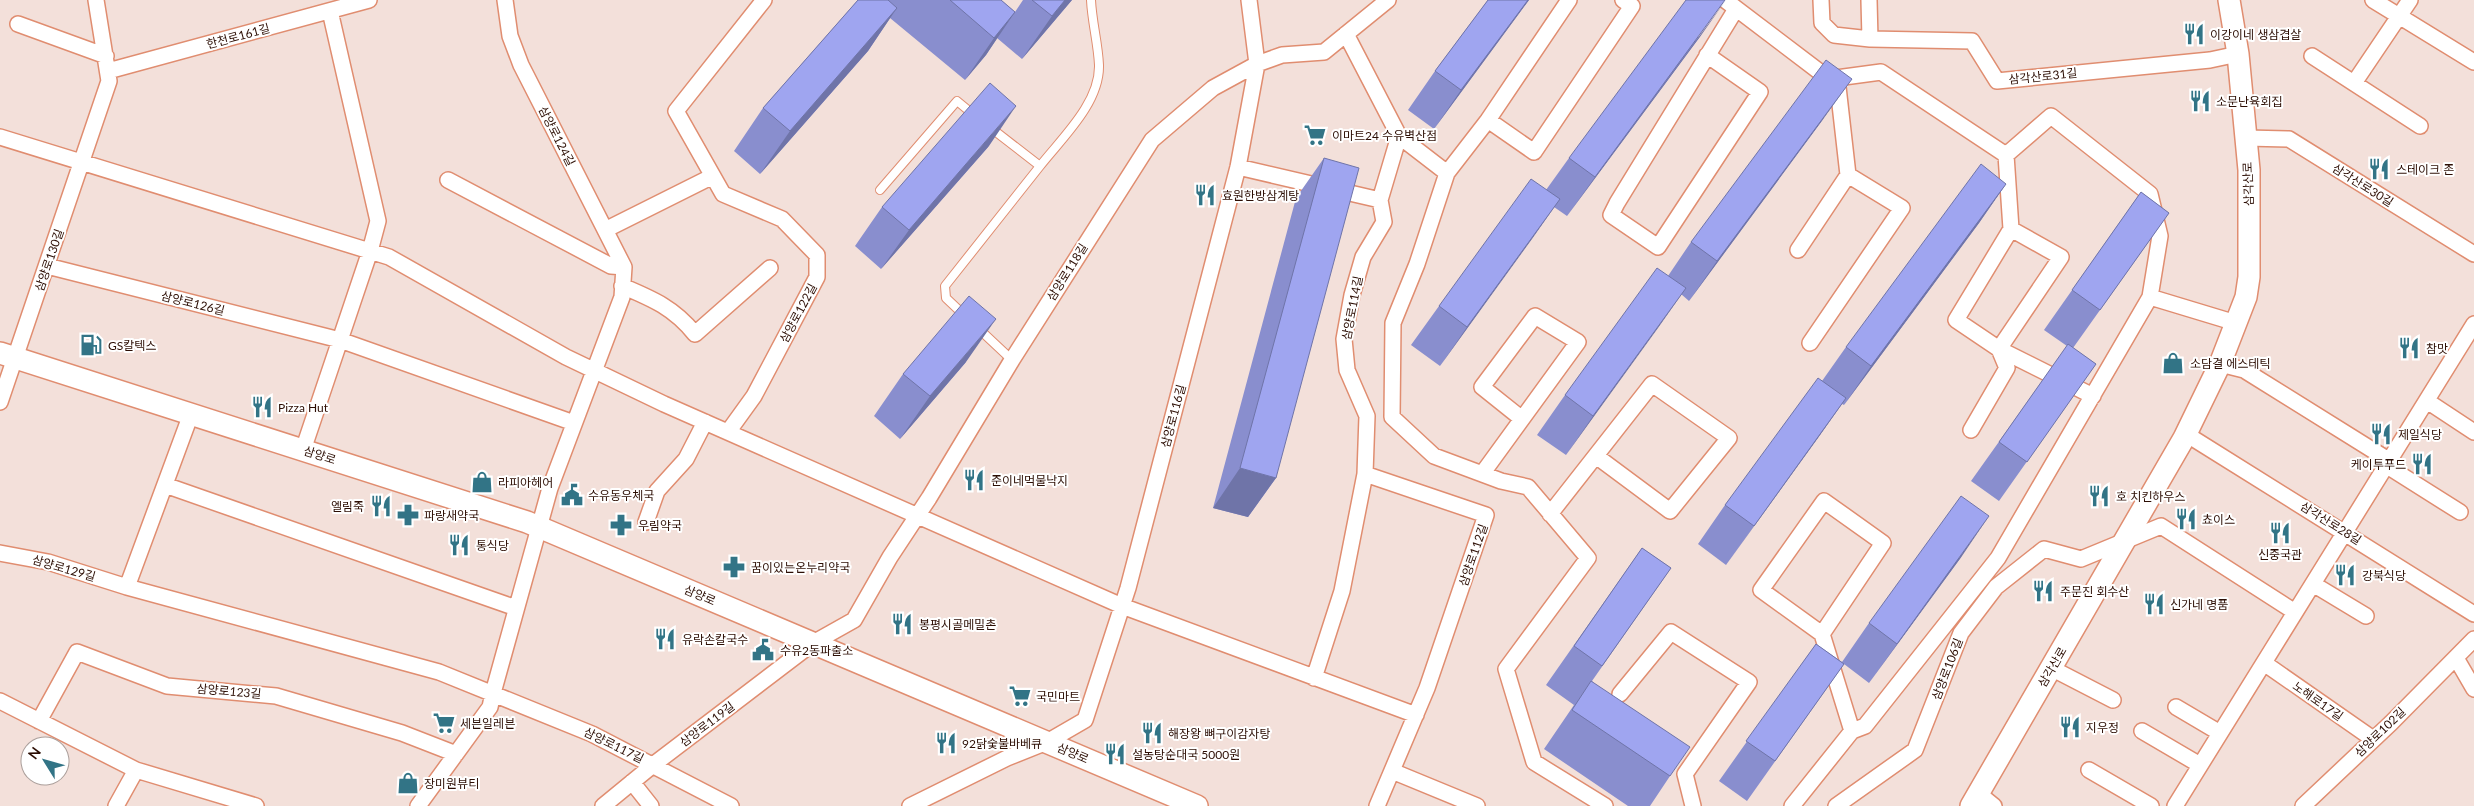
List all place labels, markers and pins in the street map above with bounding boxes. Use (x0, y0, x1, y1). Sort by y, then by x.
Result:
restaurant icon: 이강이네 생삼겹살 (2181, 21, 2207, 47)
place label: 이강이네 생삼겹살 (2210, 27, 2301, 42)
restaurant icon: 소문난육회집 (2187, 88, 2213, 114)
place label: 소문난육회집 (2216, 94, 2282, 109)
supermarket icon: 이마트24 수유벽산점 (1302, 122, 1328, 148)
place label: 이마트24 수유벽산점 (1332, 128, 1437, 143)
restaurant icon: 스테이크 존 (2366, 156, 2392, 182)
place label: 스테이크 존 (2396, 162, 2454, 177)
restaurant icon: 효원한방삼계탕 (1192, 182, 1218, 208)
place label: 효원한방삼계탕 (1222, 188, 1299, 203)
fuel station icon: GS칼텍스 (78, 332, 104, 358)
restaurant icon: 참맛 (2396, 335, 2422, 361)
place label: GS칼텍스 (108, 338, 156, 353)
place label: 참맛 (2426, 341, 2448, 356)
shop icon: 소담결 에스테틱 (2160, 350, 2186, 376)
place label: 소담결 에스테틱 (2190, 356, 2270, 371)
restaurant icon: Pizza Hut (249, 394, 275, 420)
place label: Pizza Hut (278, 400, 329, 415)
restaurant icon: 제일식당 (2368, 421, 2394, 447)
place label: 제일식당 (2398, 427, 2442, 442)
restaurant icon: 케이투푸드 (2409, 451, 2435, 477)
place label: 케이투푸드 (2351, 457, 2406, 472)
restaurant icon: 준이네먹물낙지 (961, 467, 987, 493)
shop icon: 라피아헤어 (469, 469, 495, 495)
place label: 준이네먹물낙지 (991, 473, 1068, 488)
place label: 라피아헤어 (498, 475, 553, 490)
public building icon: 수유동우체국 (559, 482, 585, 508)
restaurant icon: 호 치킨하우스 (2086, 483, 2112, 509)
place label: 수유동우체국 (588, 488, 654, 503)
place label: 호 치킨하우스 (2116, 489, 2185, 504)
restaurant icon: 엘림죽 (368, 493, 394, 519)
place label: 엘림죽 (331, 499, 364, 514)
pharmacy icon: 파랑새약국 (395, 502, 421, 528)
restaurant icon: 쵸이스 (2173, 506, 2199, 532)
place label: 파랑새약국 (424, 508, 479, 523)
pharmacy icon: 우림약국 (608, 512, 634, 538)
place label: 쵸이스 (2202, 512, 2235, 527)
place label: 우림약국 (638, 518, 682, 533)
restaurant icon: 신중국관 (2267, 520, 2293, 546)
restaurant icon: 통식당 (446, 532, 472, 558)
place label: 통식당 (476, 538, 509, 553)
place label: 신중국관 (2258, 547, 2302, 562)
pharmacy icon: 꿈이있는온누리약국 (721, 554, 747, 580)
place label: 꿈이있는온누리약국 (751, 560, 850, 575)
restaurant icon: 강북식당 (2332, 562, 2358, 588)
place label: 강북식당 (2362, 568, 2406, 583)
restaurant icon: 주문진 회수산 (2030, 578, 2056, 604)
place label: 주문진 회수산 (2060, 584, 2129, 599)
restaurant icon: 신가네 명품 (2141, 591, 2167, 617)
place label: 신가네 명품 (2170, 597, 2228, 612)
restaurant icon: 봉평시골메밀촌 (889, 611, 915, 637)
place label: 봉평시골메밀촌 (919, 617, 996, 632)
restaurant icon: 유락손칼국수 (652, 626, 678, 652)
place label: 유락손칼국수 (682, 632, 748, 647)
public building icon: 수유2동파출소 (750, 637, 776, 663)
place label: 수유2동파출소 (780, 643, 853, 658)
supermarket icon: 국민마트 (1007, 683, 1033, 709)
place label: 국민마트 (1036, 689, 1080, 704)
supermarket icon: 세븐일레븐 (431, 710, 457, 736)
restaurant icon: 지우정 (2057, 714, 2083, 740)
place label: 세븐일레븐 (460, 716, 515, 731)
restaurant icon: 해장왕 뼈구이감자탕 (1139, 720, 1165, 746)
place label: 지우정 (2086, 720, 2119, 735)
place label: 해장왕 뼈구이감자탕 (1168, 726, 1270, 741)
restaurant icon: 92닭숯불바베큐 (933, 730, 959, 756)
place label: 92닭숯불바베큐 (962, 736, 1042, 751)
restaurant icon: 설농탕순대국 5000원 (1102, 741, 1128, 767)
place label: 설농탕순대국 5000원 (1132, 747, 1240, 762)
shop icon: 장미원뷰티 (395, 770, 421, 796)
place label: 장미원뷰티 (424, 776, 479, 791)

